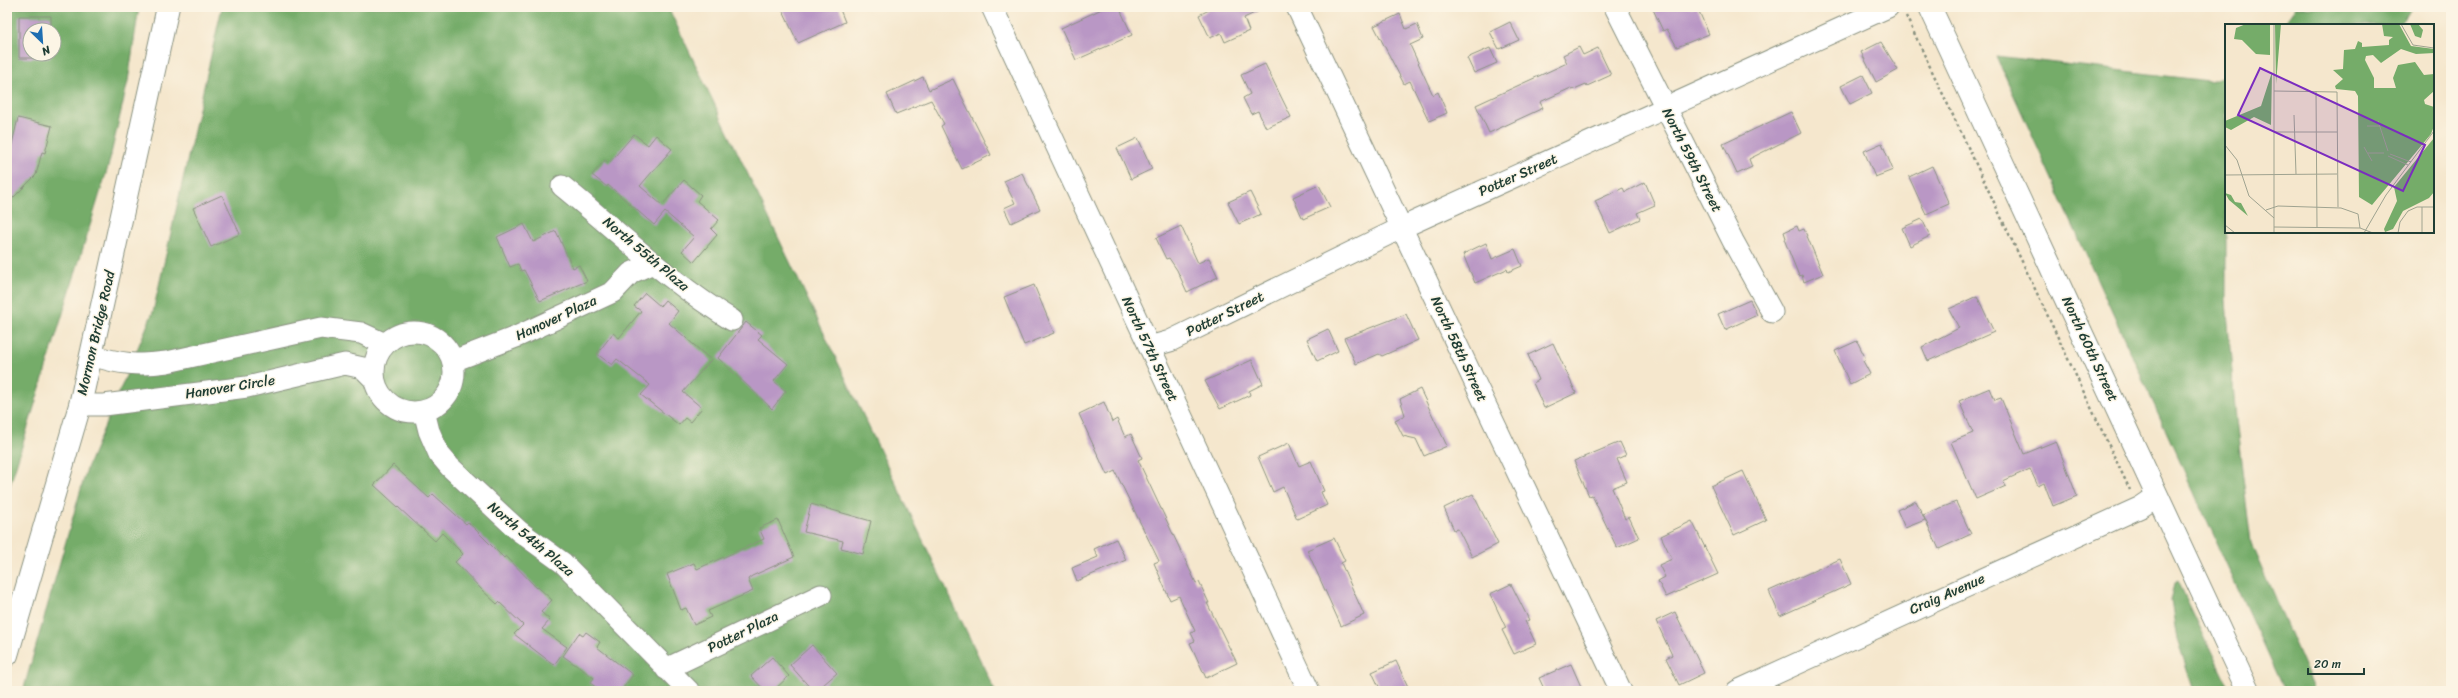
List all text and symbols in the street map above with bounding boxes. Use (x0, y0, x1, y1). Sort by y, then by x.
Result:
north arrow (22, 22, 62, 62)
inset map (2225, 24, 2434, 233)
text: N (38, 40, 54, 61)
street label: North 59th Street (1655, 103, 1729, 217)
street label: Potter Street (1474, 146, 1562, 204)
street label: North 55th Plaza (597, 210, 696, 299)
street label: Mormon Bridge Road (70, 267, 123, 398)
street label: Potter Street (1182, 284, 1268, 344)
street label: Hanover Plaza (511, 288, 602, 348)
street label: North 57th Street (1115, 292, 1185, 406)
street label: North 58th Street (1423, 292, 1495, 406)
street label: North 60th Street (2055, 292, 2125, 406)
street label: Hanover Circle (183, 368, 277, 406)
street label: North 54th Plaza (482, 495, 581, 584)
street label: Craig Avenue (1905, 566, 1989, 622)
street label: Potter Plaza (703, 604, 783, 660)
scale bar (2308, 650, 2364, 676)
text: 20 m (2314, 653, 2341, 675)

